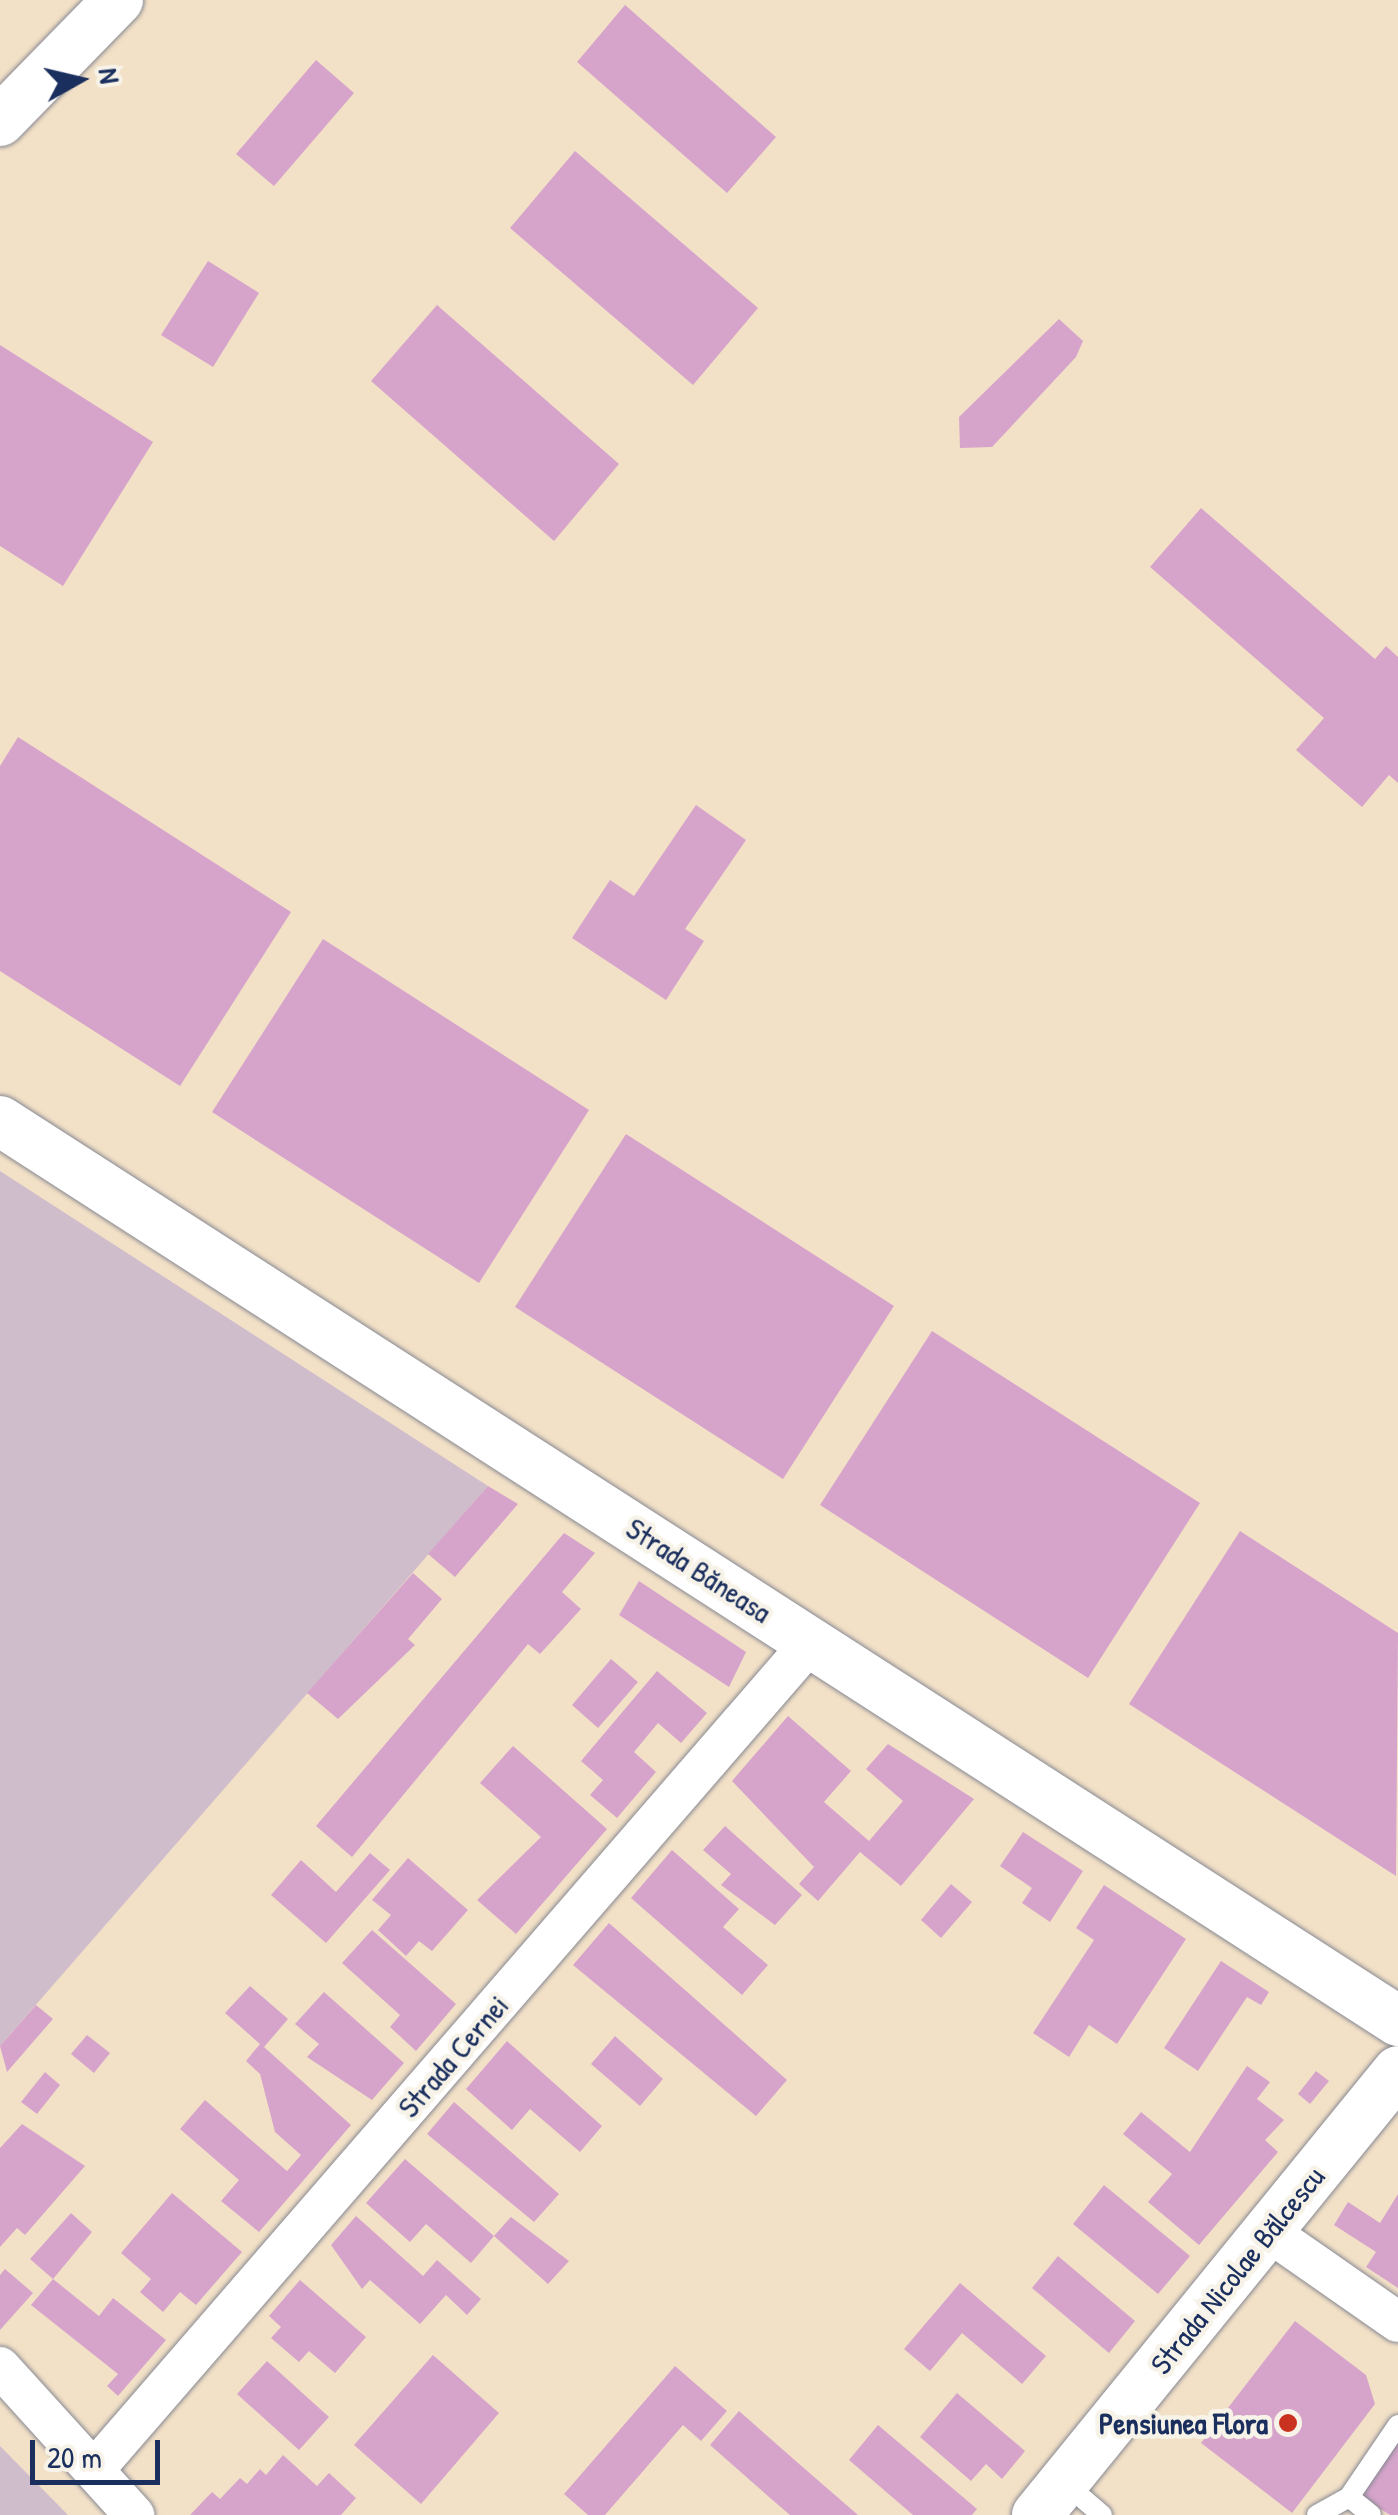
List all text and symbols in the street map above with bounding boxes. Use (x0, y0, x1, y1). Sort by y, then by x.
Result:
north arrow (30, 30, 130, 130)
text: N (90, 66, 130, 86)
street label: Strada Băneasa (620, 1510, 778, 1630)
street label: Strada Cernei (390, 1988, 516, 2124)
street label: Strada Nicolae Bălcescu (1142, 2159, 1332, 2381)
place label: Pensiunea Flora (1099, 2405, 1268, 2441)
marker: Pensiunea Flora (1277, 2412, 1299, 2434)
scale bar (35, 2420, 165, 2482)
text: 20 m (47, 2437, 102, 2477)

